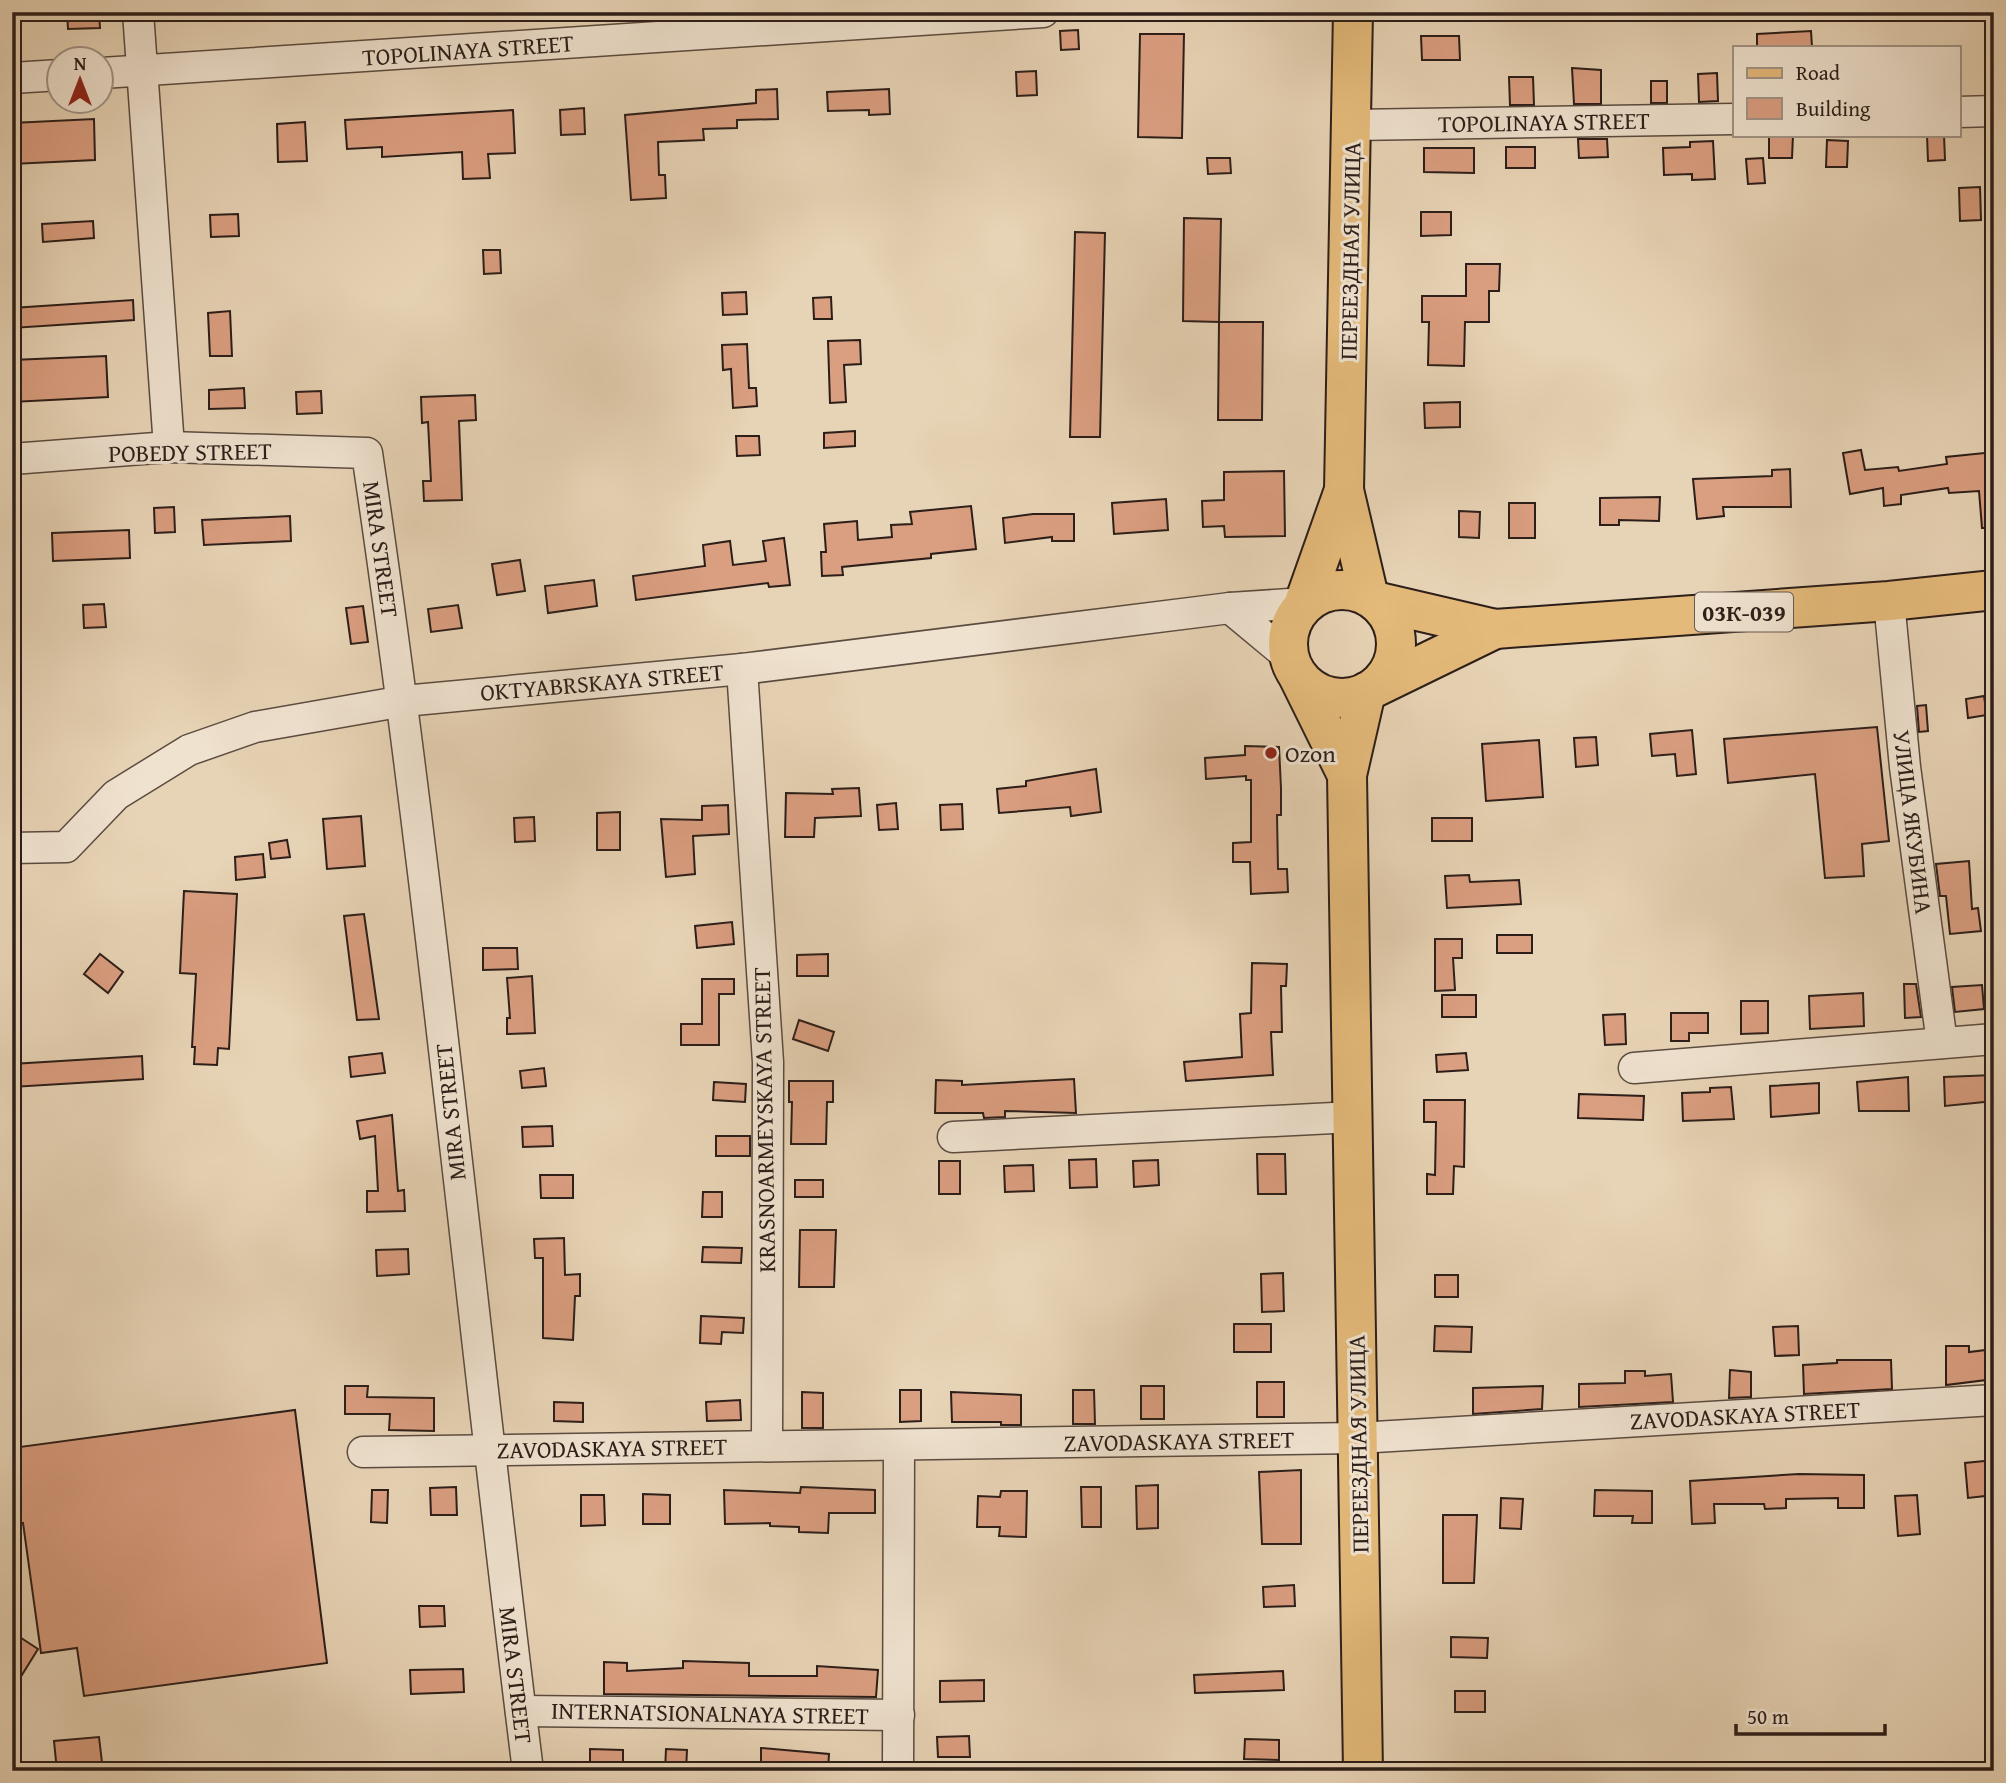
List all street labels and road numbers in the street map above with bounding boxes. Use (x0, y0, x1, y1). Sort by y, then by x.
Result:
street label: TOPOLINAYA STREET (361, 25, 575, 75)
street label: TOPOLINAYA STREET (1438, 103, 1650, 141)
street label: ПЕРЕЕЗДНАЯ УЛИЦА (1331, 141, 1369, 361)
street label: POBEDY STREET (108, 433, 272, 471)
street label: MIRA STREET (354, 479, 408, 619)
road number: 03К-039 (1695, 592, 1793, 632)
street label: OKTYABRSKAYA STREET (479, 654, 725, 710)
street label: УЛИЦА ЯКУБИНА (1884, 728, 1942, 916)
street label: KRASNOARMEYSKAYA STREET (744, 967, 784, 1273)
street label: MIRA STREET (425, 1042, 475, 1182)
street label: ПЕРЕЕЗДНАЯ УЛИЦА (1339, 1334, 1377, 1554)
street label: ZAVODASKAYA STREET (1629, 1391, 1861, 1439)
street label: ZAVODASKAYA STREET (1063, 1421, 1295, 1461)
street label: ZAVODASKAYA STREET (496, 1428, 728, 1468)
street label: MIRA STREET (490, 1605, 542, 1745)
street label: INTERNATSIONALNAYA STREET (551, 1693, 869, 1733)

